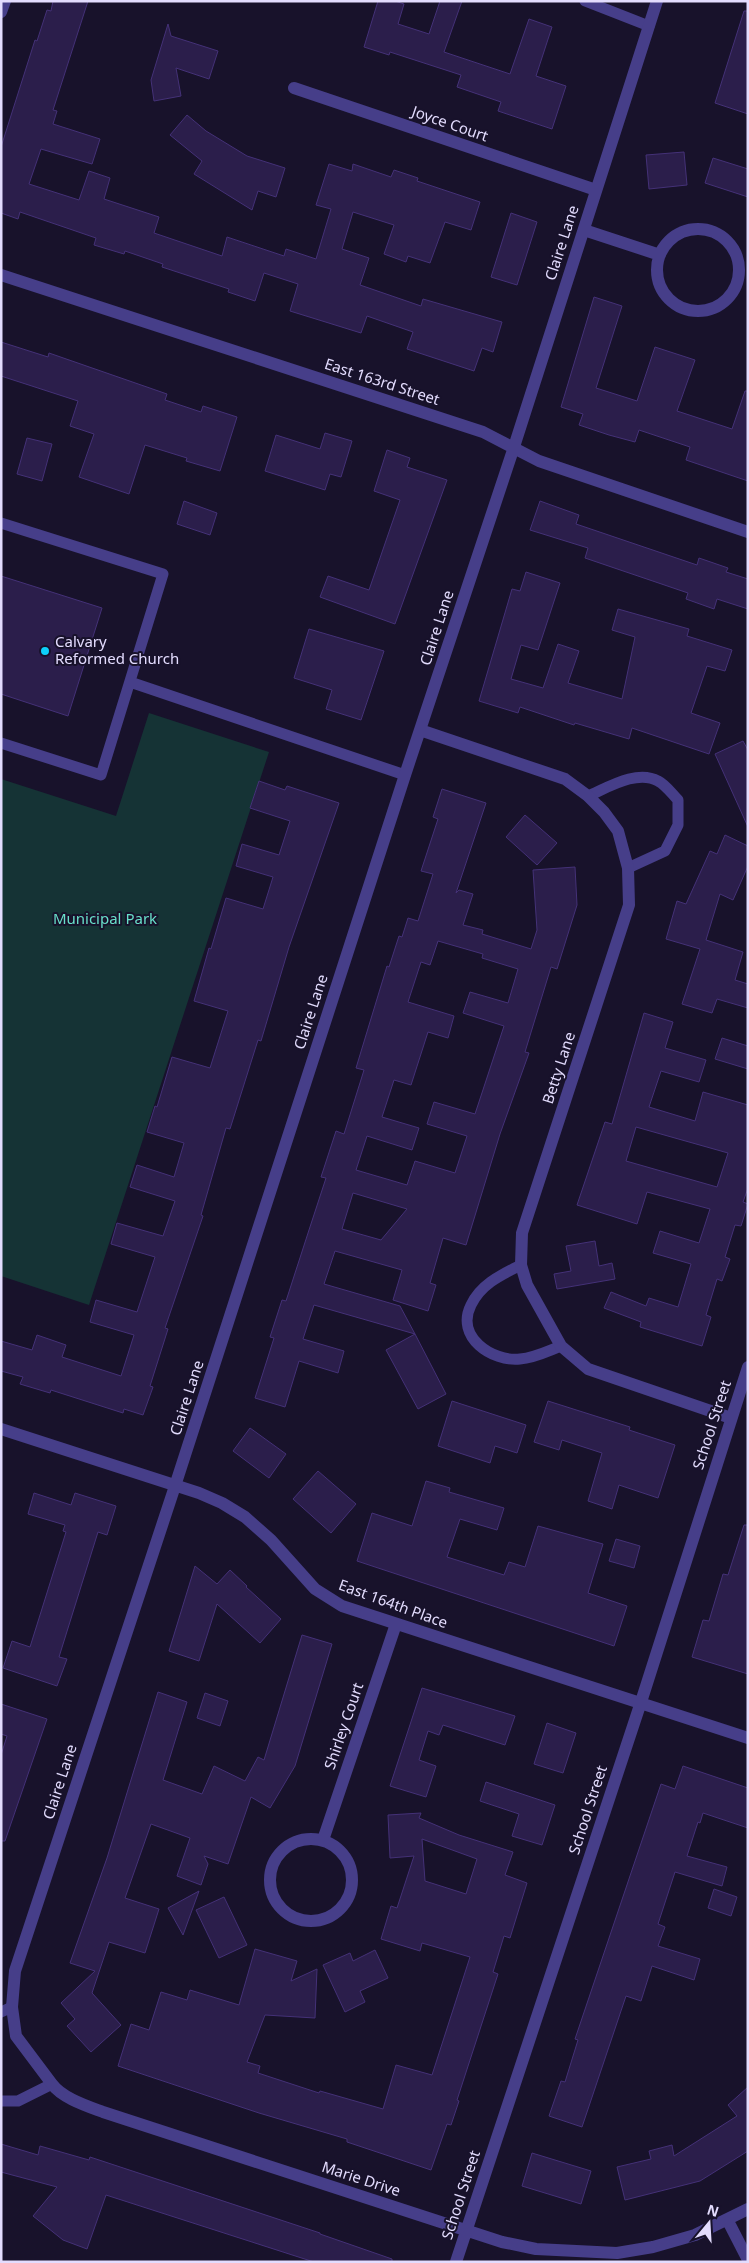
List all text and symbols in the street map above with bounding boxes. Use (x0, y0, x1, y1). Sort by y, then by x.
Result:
street label: Joyce Court (408, 100, 492, 146)
street label: Claire Lane (540, 203, 583, 283)
street label: East 163rd Street (322, 353, 443, 409)
street label: Claire Lane (415, 588, 458, 668)
place label: Calvary Reformed Church (55, 631, 179, 668)
marker: Calvary Reformed Church (39, 645, 51, 657)
park label: Municipal Park (53, 908, 157, 928)
street label: Claire Lane (289, 972, 332, 1052)
street label: Betty Lane (537, 1029, 579, 1106)
street label: Claire Lane (165, 1358, 208, 1438)
street label: School Street (687, 1377, 735, 1472)
street label: East 164th Place (336, 1574, 451, 1632)
street label: Shirley Court (319, 1679, 367, 1772)
street label: Claire Lane (38, 1742, 81, 1822)
street label: School Street (563, 1762, 611, 1857)
street label: School Street (436, 2147, 484, 2242)
street label: Marie Drive (319, 2156, 403, 2200)
north arrow (684, 2198, 734, 2248)
text: N (705, 2199, 722, 2221)

